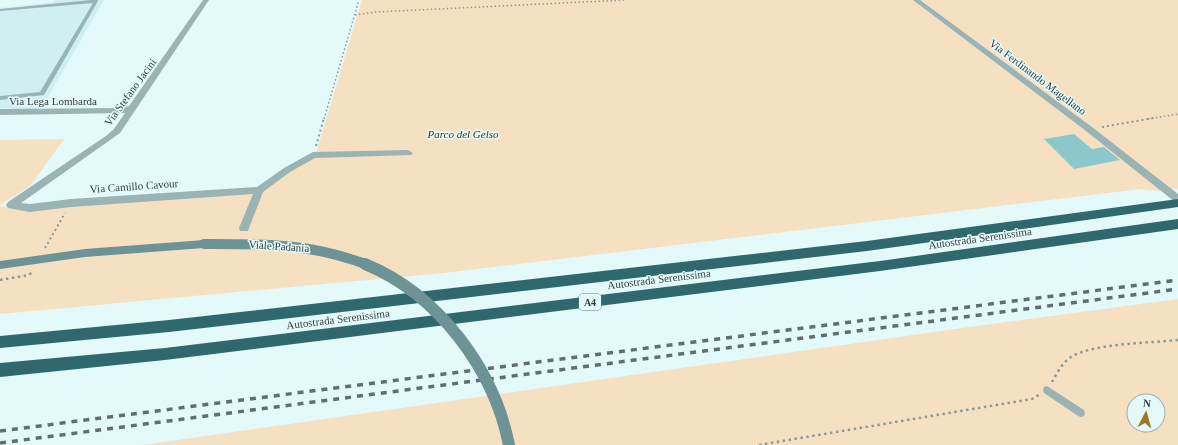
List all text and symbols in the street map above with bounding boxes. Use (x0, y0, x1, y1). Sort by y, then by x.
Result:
street label: Via Ferdinando Magellano (987, 37, 1089, 118)
street label: Via Stefano Jacini (102, 56, 158, 128)
street label: Via Lega Lombarda (9, 95, 97, 107)
park label: Parco del Gelso (426, 128, 499, 140)
street label: Via Camillo Cavour (89, 177, 179, 195)
street label: Autostrada Serenissima (928, 225, 1033, 251)
street label: Viale Padania (248, 238, 310, 254)
street label: Autostrada Serenissima (607, 267, 712, 291)
road number: A4 (579, 294, 601, 310)
street label: Autostrada Serenissima (286, 307, 391, 331)
north arrow (1126, 393, 1166, 433)
text: N (1142, 397, 1152, 409)

